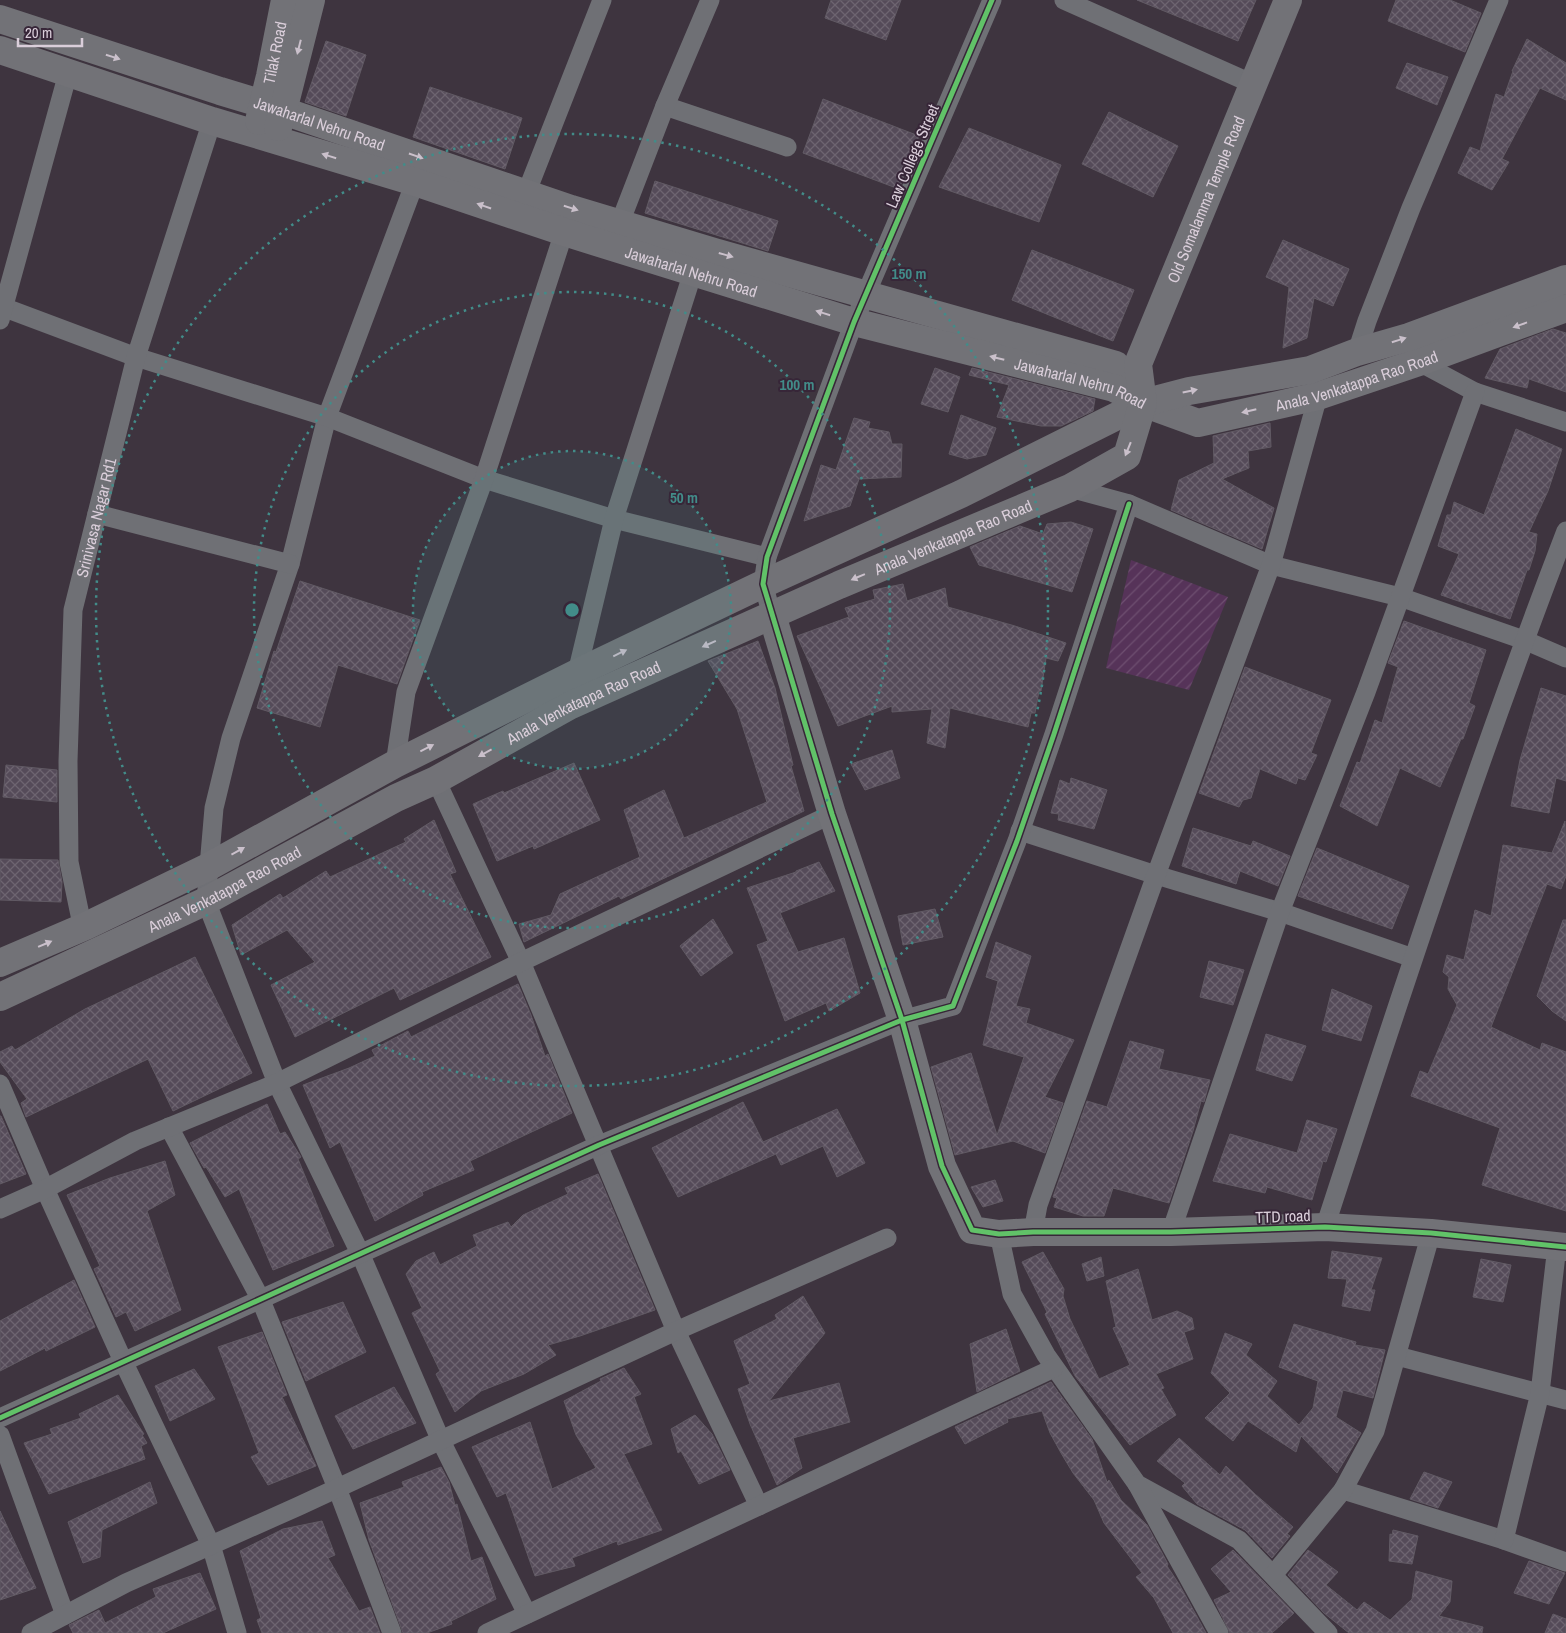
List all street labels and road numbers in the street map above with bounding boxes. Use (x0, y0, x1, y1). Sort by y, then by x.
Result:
street label: Tilak Road (257, 20, 291, 86)
street label: Jawaharlal Nehru Road (251, 91, 388, 156)
street label: Law College Street (880, 100, 944, 211)
street label: Old Somalamma Temple Road (1162, 113, 1250, 286)
street label: Jawaharlal Nehru Road (623, 241, 760, 302)
street label: Anala Venkatappa Rao Road (1272, 345, 1441, 416)
street label: Jawaharlal Nehru Road (1012, 352, 1150, 414)
street label: Srinivasa Nagar Rd1 (71, 455, 122, 580)
street label: Anala Venkatappa Rao Road (870, 494, 1035, 580)
street label: Anala Venkatappa Rao Road (501, 655, 664, 750)
street label: Anala Venkatappa Rao Road (143, 841, 305, 938)
street label: TTD road (1255, 1204, 1311, 1228)

